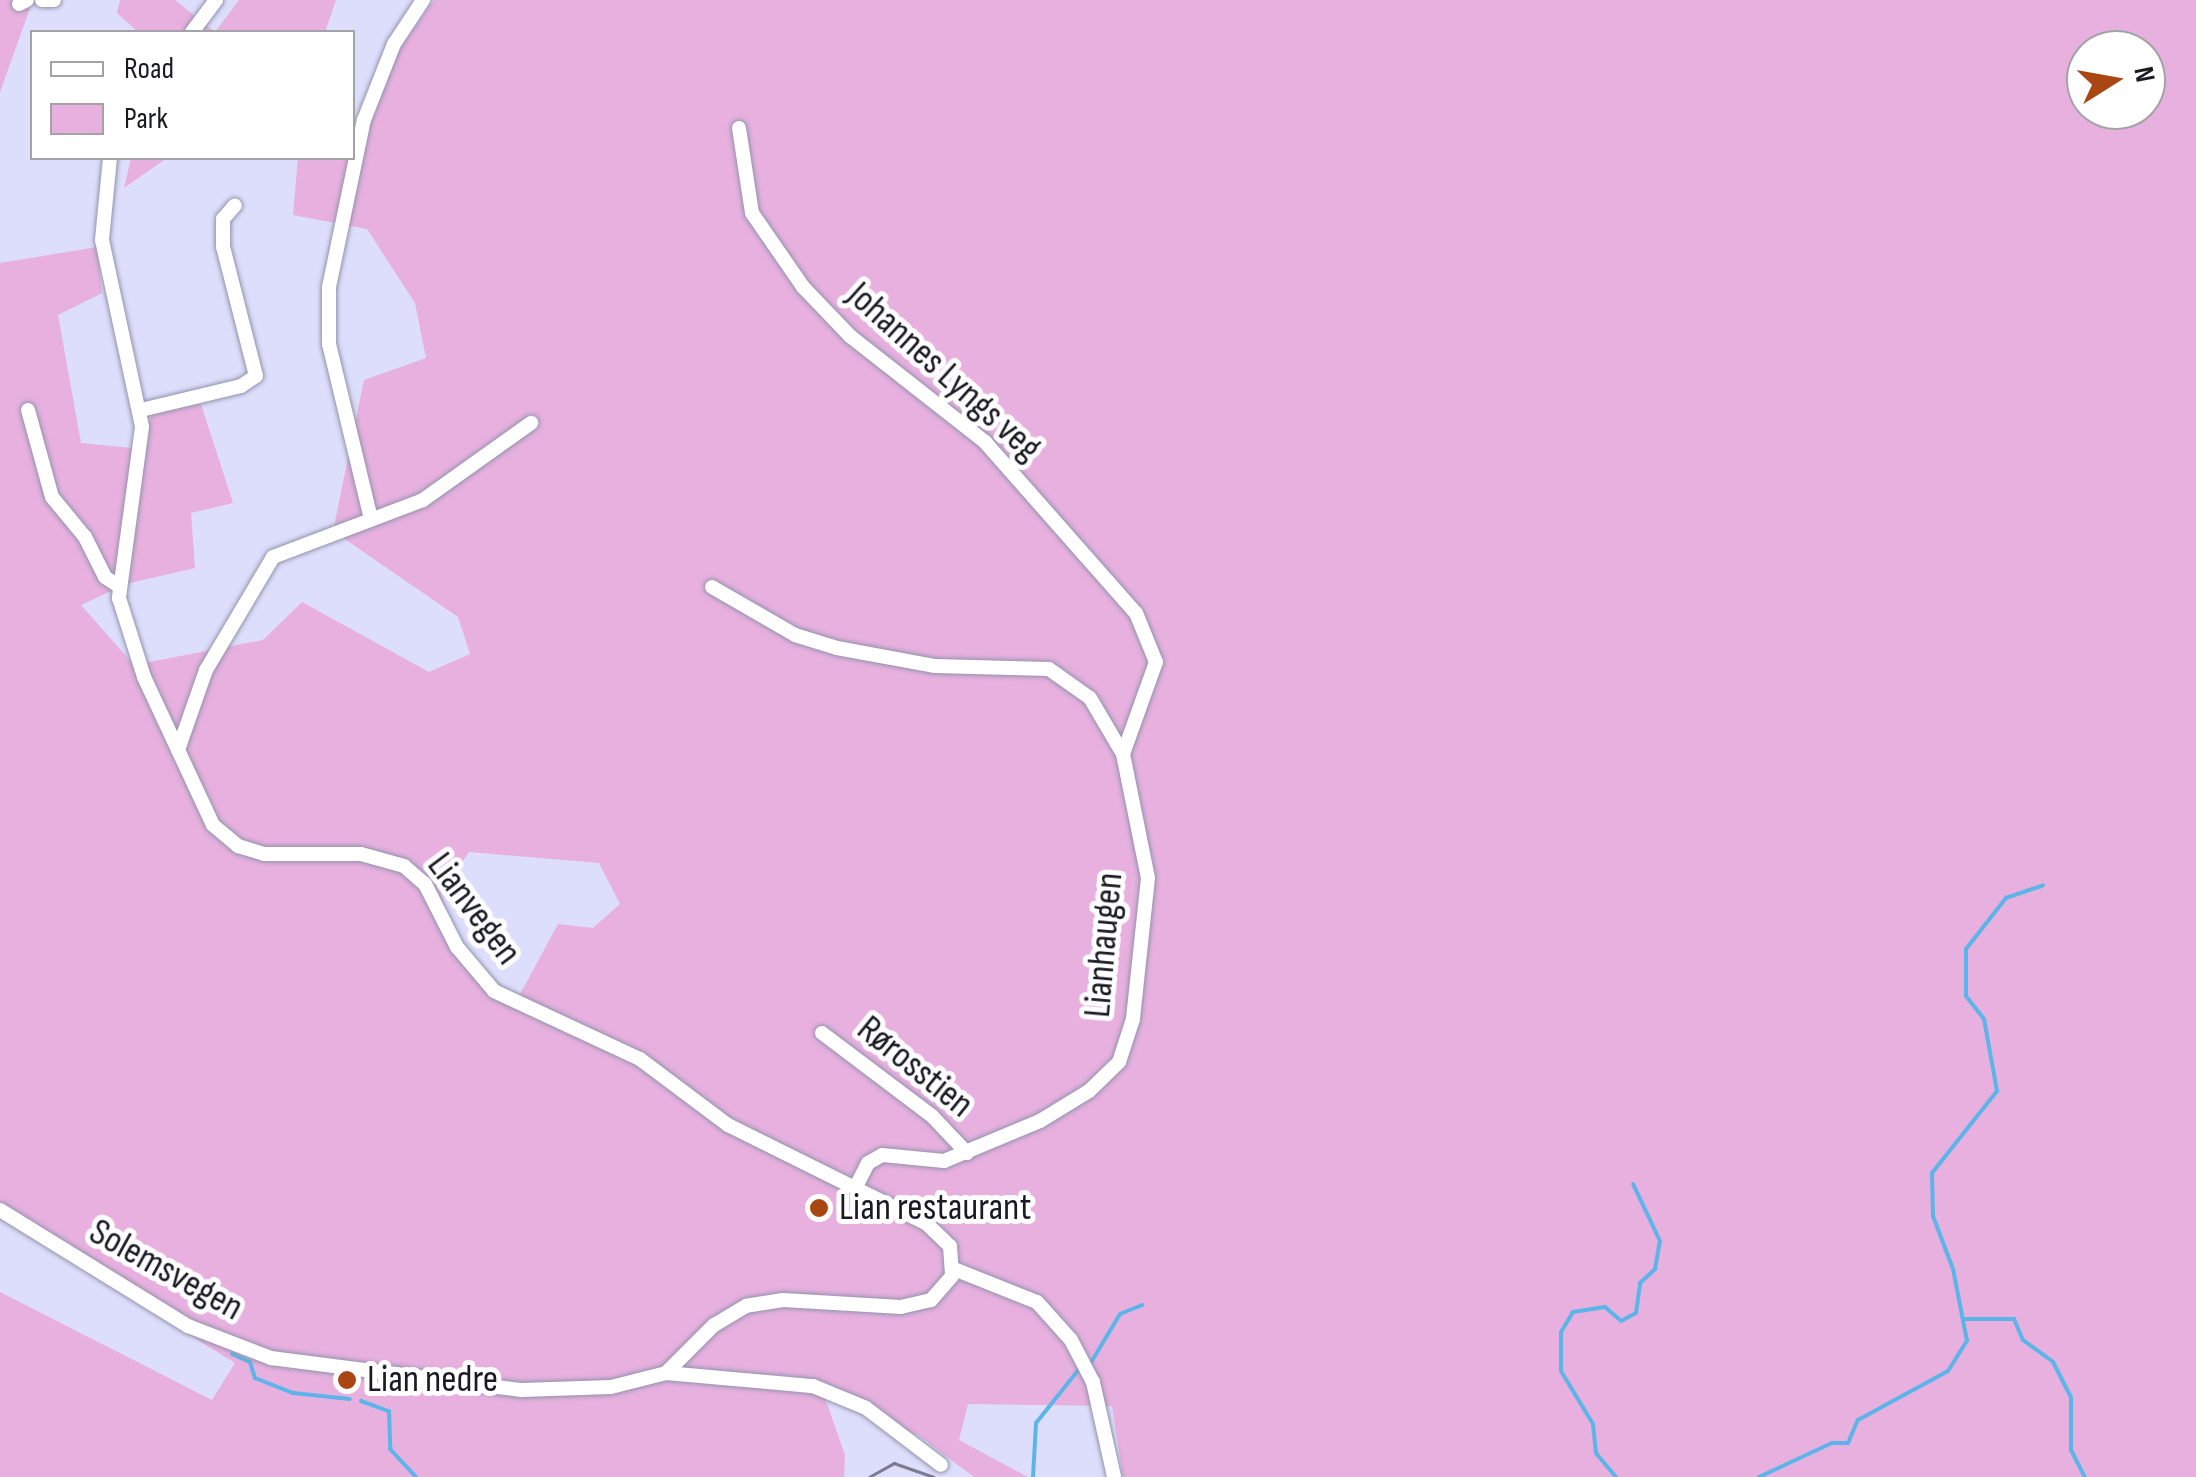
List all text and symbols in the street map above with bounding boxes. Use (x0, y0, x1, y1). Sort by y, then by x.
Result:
legend (30, 30, 355, 160)
north arrow (2066, 30, 2166, 130)
text: Road (124, 51, 174, 87)
text: N (2126, 64, 2162, 85)
text: Park (124, 101, 168, 137)
street label: Johannes Lyngs veg (837, 273, 1051, 471)
street label: Lianvegen (417, 844, 531, 974)
street label: Lianhaugen (1075, 871, 1133, 1019)
street label: Rørosstien (848, 1006, 982, 1128)
place label: Lian restaurant (839, 1185, 1031, 1231)
marker: Lian restaurant (808, 1197, 830, 1219)
street label: Solemsvegen (81, 1209, 251, 1331)
place label: Lian nedre (367, 1357, 498, 1403)
marker: Lian nedre (336, 1369, 358, 1391)

